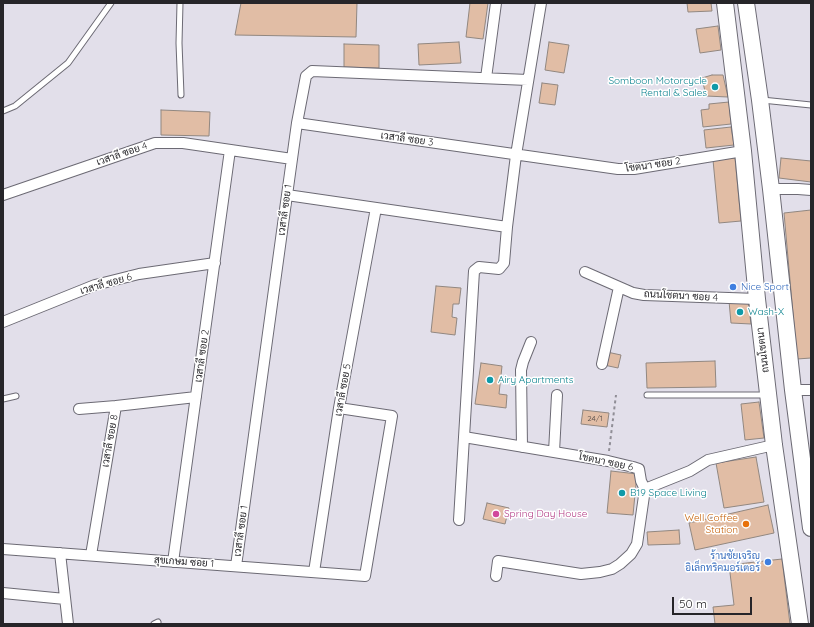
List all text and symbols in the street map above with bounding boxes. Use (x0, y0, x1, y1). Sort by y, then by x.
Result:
place label: Somboon Motorcycle Rental & Sales (608, 75, 707, 98)
marker: Somboon Motorcycle Rental & Sales (710, 82, 720, 92)
street label: เวสาลี ซอย 3 (380, 129, 434, 149)
street label: เวสาลี ซอย 4 (95, 140, 149, 168)
street label: โชตนา ซอย 2 (624, 155, 682, 175)
street label: เวสาลี ซอย 1 (275, 184, 295, 236)
street label: เวสาลี ซอย 6 (79, 271, 133, 297)
place label: Nice Sport (741, 281, 789, 293)
marker: Nice Sport (728, 282, 738, 292)
street label: ถนนโชตนา ซอย 4 (644, 288, 718, 304)
place label: Wash-X (748, 306, 784, 318)
marker: Wash-X (735, 307, 745, 317)
street label: ถนนโชตนา (754, 327, 772, 373)
street label: เวสาลี ซอย 2 (192, 329, 212, 383)
street label: เวสาลี ซอย 5 (332, 363, 354, 417)
place label: Airy Apartments (498, 374, 574, 386)
marker: Airy Apartments (485, 375, 495, 385)
street label: เวสาลี ซอย 8 (99, 414, 121, 468)
house number: 24/1 (587, 414, 603, 424)
street label: โชตนา ซอย 6 (577, 450, 635, 474)
place label: B19 Space Living (630, 487, 707, 499)
marker: B19 Space Living (617, 488, 627, 498)
street label: เวสาลี ซอย 1 (231, 505, 251, 557)
place label: Spring Day House (504, 508, 587, 520)
marker: Spring Day House (491, 509, 501, 519)
place label: Well Coffee Station (684, 512, 738, 536)
marker: Well Coffee Station (741, 519, 751, 529)
place label: ร้านชัยเจริญ อิเล็กทริคมอร์เตอร์ (685, 550, 760, 574)
street label: สุขเกษม ซอย 1 (153, 554, 215, 570)
marker: ร้านชัยเจริญ อิเล็กทริคมอร์เตอร์ (763, 557, 773, 567)
scale bar (674, 589, 754, 615)
text: 50 m (679, 596, 707, 611)

